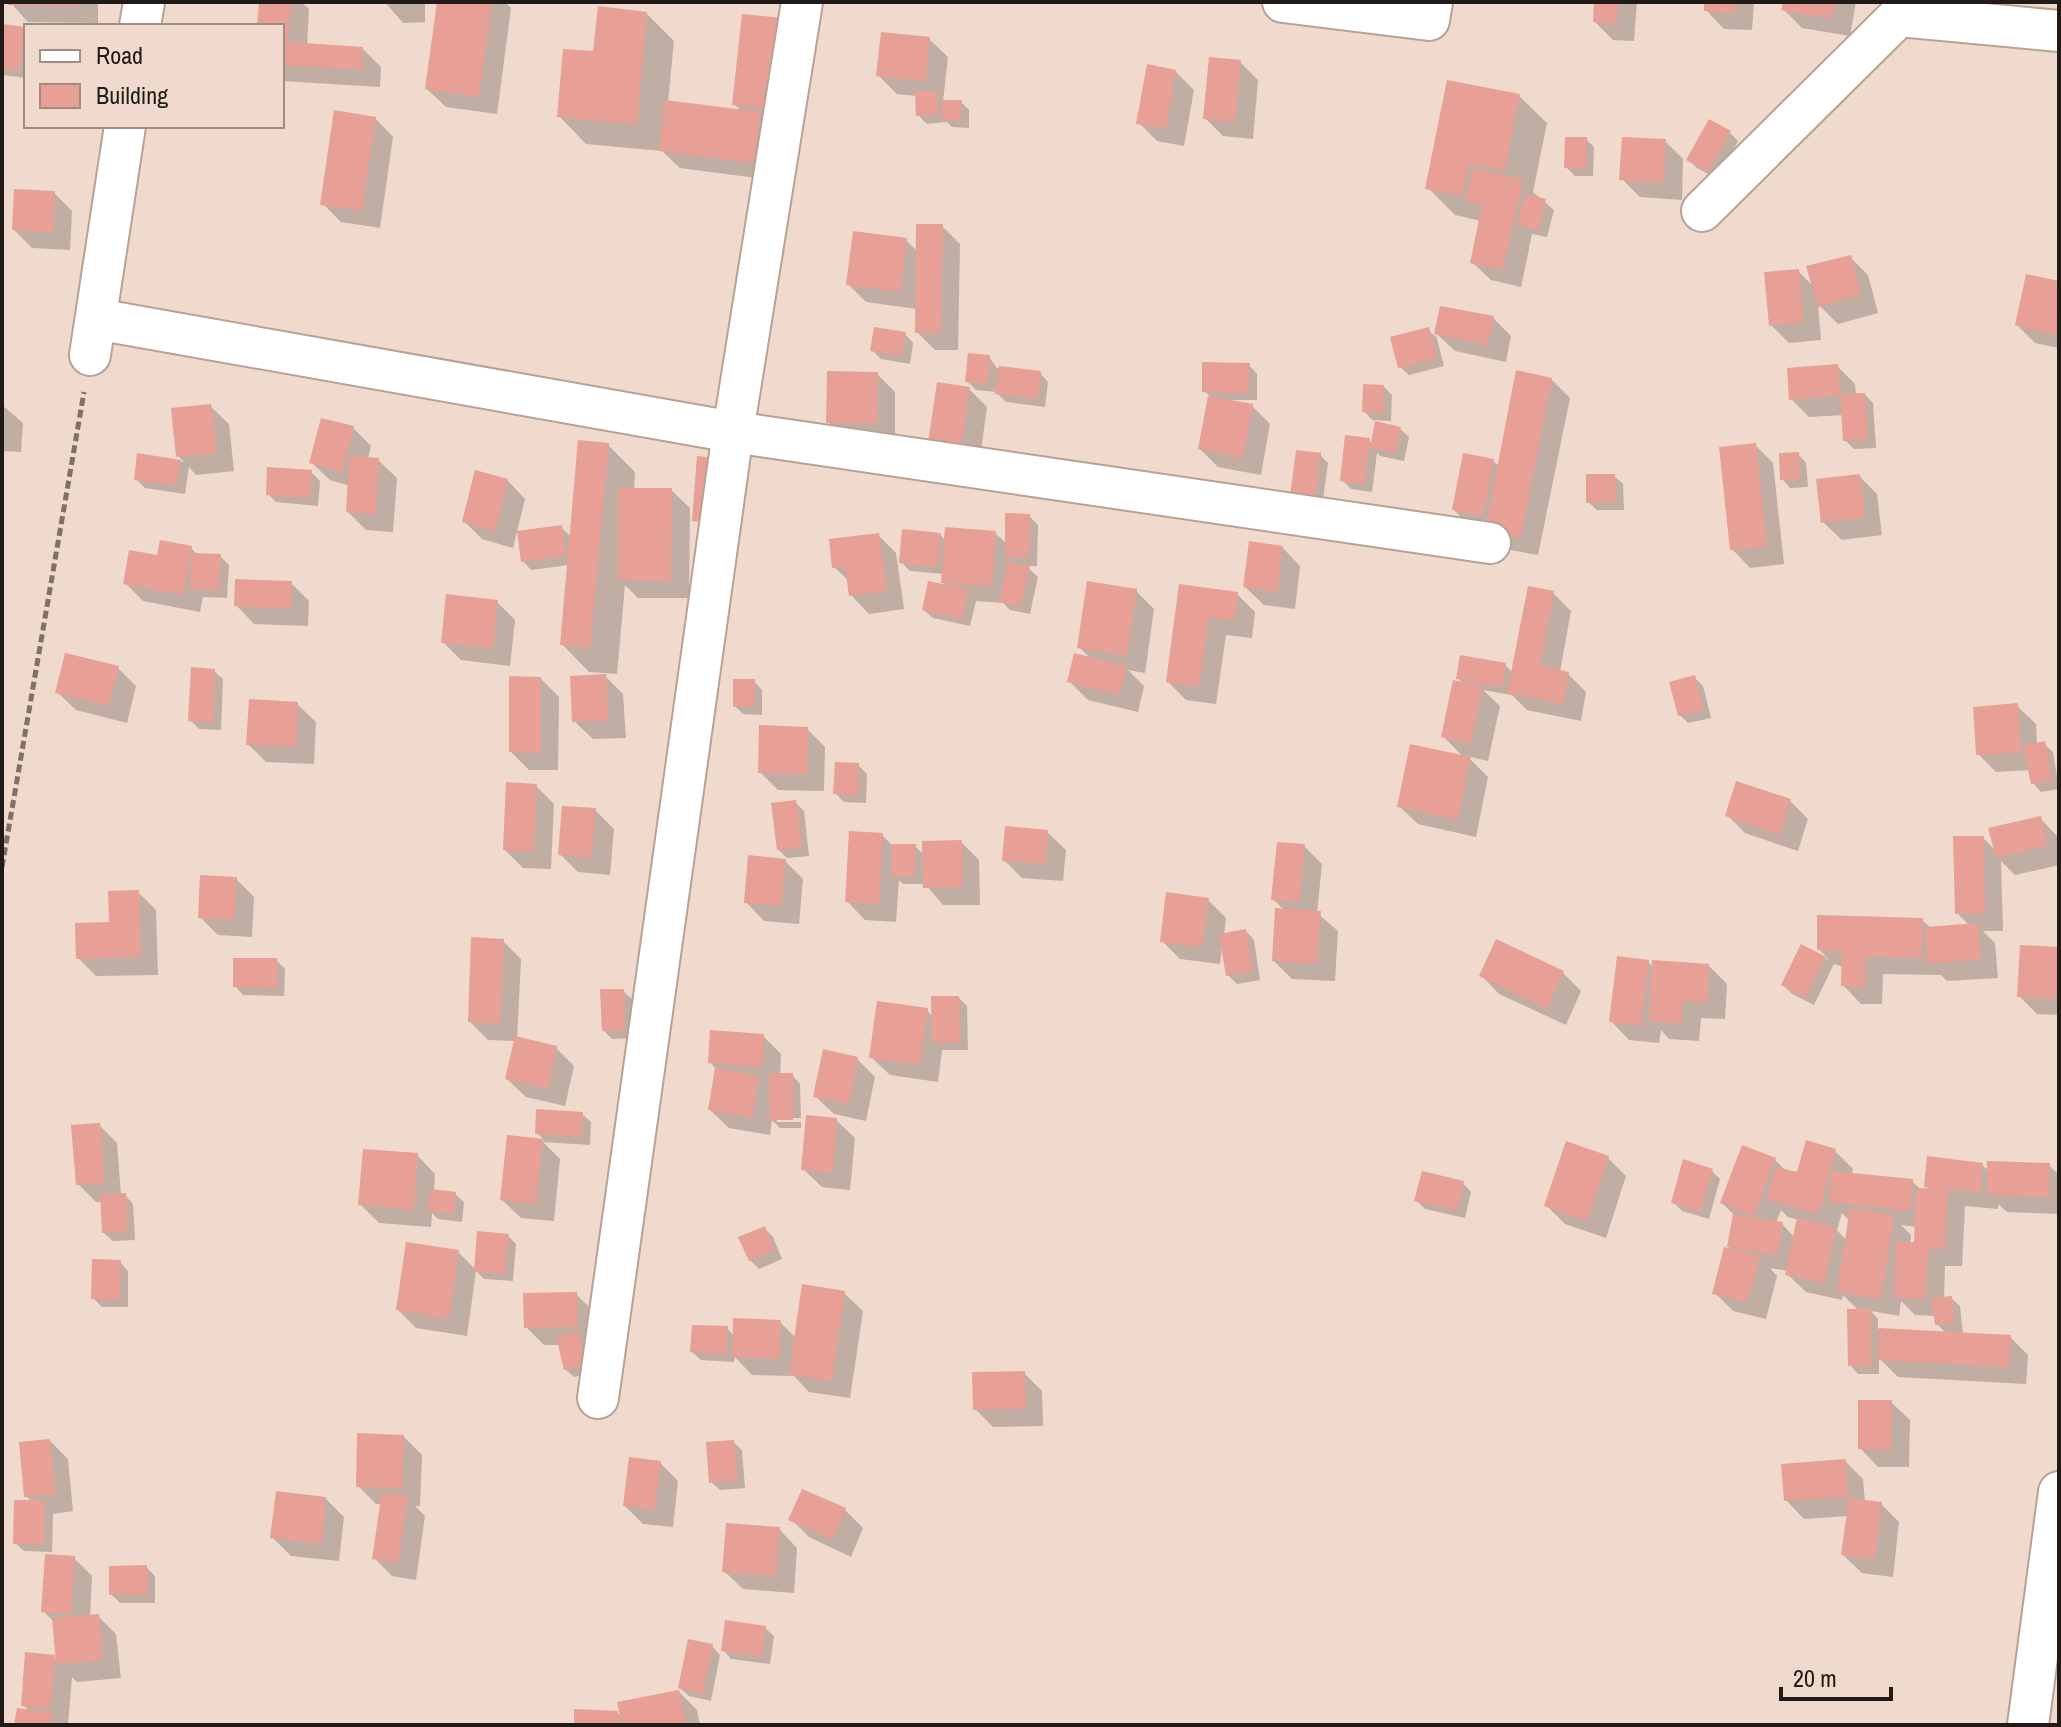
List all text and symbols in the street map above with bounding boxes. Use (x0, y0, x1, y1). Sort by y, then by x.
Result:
legend (24, 24, 284, 128)
text: Road (96, 39, 143, 71)
text: Building (96, 79, 168, 111)
scale bar (1781, 1651, 1891, 1701)
text: 20 m (1793, 1662, 1837, 1694)

